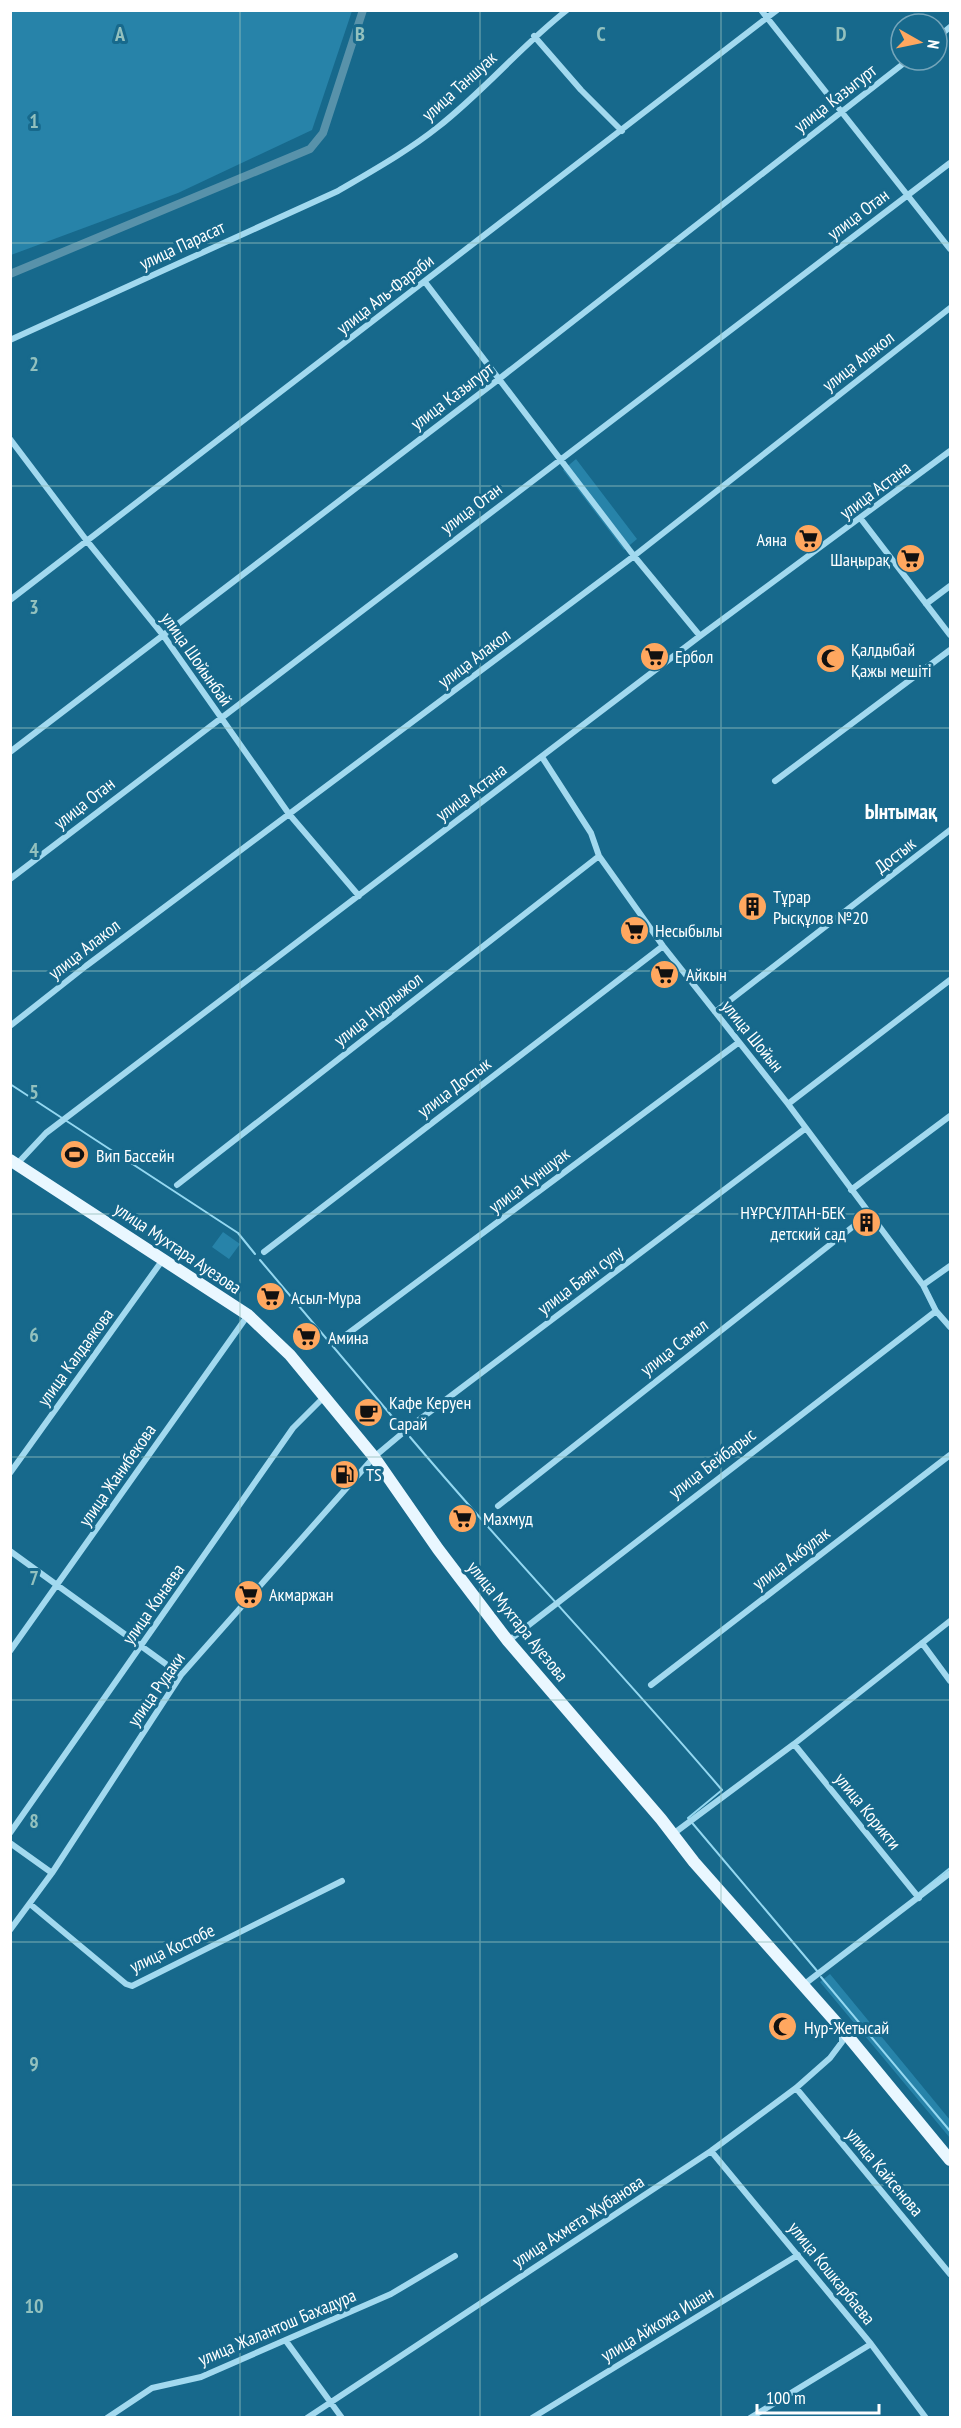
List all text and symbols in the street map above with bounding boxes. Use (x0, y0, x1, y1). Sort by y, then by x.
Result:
north arrow (889, 12, 949, 72)
text: A (114, 21, 126, 47)
text: B (355, 21, 365, 47)
text: C (596, 21, 606, 47)
text: D (836, 21, 847, 47)
text: N (923, 39, 944, 50)
street label: улица Таншуак (417, 46, 501, 126)
street label: улица Казыгурт (789, 59, 881, 137)
text: 1 (29, 108, 39, 134)
street label: улица Отан (823, 183, 893, 245)
street label: улица Парасат (136, 215, 229, 275)
street label: улица Аль-Фараби (332, 249, 438, 339)
street label: улица Алакол (817, 326, 899, 396)
text: 2 (29, 351, 39, 377)
street label: улица Казыгурт (406, 357, 498, 435)
street label: улица Астана (835, 456, 915, 524)
street label: улица Отан (436, 477, 506, 539)
supermarket icon: Аяна (792, 523, 824, 555)
place label: Аяна (757, 528, 787, 551)
supermarket icon: Шаңырақ (895, 543, 927, 575)
place label: Шаңырақ (830, 548, 891, 571)
text: 3 (29, 594, 39, 620)
street label: улица Шойынбай (156, 608, 238, 710)
street label: улица Алакол (433, 623, 515, 693)
place label: Қалдыбай Қажы мешіті (851, 638, 932, 682)
supermarket icon: Ербол (638, 640, 670, 672)
mosque icon: Қалдыбай Қажы мешіті (814, 643, 846, 675)
place label: Ербол (675, 645, 713, 668)
street label: улица Астана (431, 758, 511, 826)
street label: улица Отан (49, 772, 119, 834)
district label: Ынтымақ (865, 798, 938, 825)
street label: Достык (870, 832, 920, 878)
text: 4 (29, 837, 39, 863)
place label: Тұрар Рысқұлов №20 (773, 885, 868, 929)
building icon: Тұрар Рысқұлов №20 (736, 890, 768, 922)
street label: улица Алакол (43, 914, 125, 984)
supermarket icon: Несыбылы (618, 914, 650, 946)
place label: Несыбылы (655, 919, 723, 942)
supermarket icon: Айкын (649, 958, 681, 990)
place label: Айкын (686, 963, 727, 986)
street label: улица Нурлыжол (329, 967, 427, 1051)
street label: улица Шойын (717, 995, 789, 1077)
street label: улица Достык (413, 1052, 495, 1122)
text: 5 (29, 1079, 39, 1105)
sports icon: Вип Бассейн (59, 1139, 91, 1171)
street label: улица Куншуак (484, 1142, 574, 1218)
place label: Вип Бассейн (96, 1144, 175, 1167)
street label: улица Мухтара Ауезова (110, 1197, 246, 1299)
place label: НҰРСҰЛТАН-БЕК детский сад (740, 1201, 846, 1245)
building icon: НҰРСҰЛТАН-БЕК детский сад (851, 1206, 883, 1238)
street label: улица Баян сулу (533, 1240, 628, 1320)
supermarket icon: Асыл-Мура (254, 1281, 286, 1313)
place label: Асыл-Мура (291, 1286, 361, 1309)
street label: улица Калдаякова (32, 1304, 118, 1410)
street label: улица Самал (635, 1313, 713, 1381)
supermarket icon: Амина (291, 1321, 323, 1353)
text: 6 (29, 1322, 39, 1348)
place label: Амина (328, 1326, 369, 1349)
place label: Кафе Керуен Сарай (389, 1391, 471, 1435)
cafe icon: Кафе Керуен Сарай (352, 1396, 384, 1428)
street label: улица Жанибекова (73, 1419, 161, 1531)
street label: улица Бейбарыс (664, 1422, 761, 1503)
fuel station icon: TS (329, 1458, 361, 1490)
place label: TS (366, 1463, 382, 1486)
supermarket icon: Махмуд (446, 1502, 478, 1534)
place label: Махмуд (483, 1507, 533, 1530)
street label: улица Акбулак (748, 1521, 834, 1595)
street label: улица Мухтара Ауезова (462, 1556, 574, 1686)
street label: улица Конаева (117, 1559, 189, 1649)
text: 7 (29, 1565, 39, 1591)
supermarket icon: Акмаржан (232, 1578, 264, 1610)
place label: Акмаржан (269, 1583, 334, 1606)
street label: улица Рудаки (122, 1647, 190, 1731)
street label: улица Корикти (830, 1768, 906, 1854)
text: 8 (29, 1808, 39, 1834)
street label: улица Костобе (126, 1918, 218, 1978)
mosque icon: Нур-Жетысай (767, 2011, 799, 2043)
place label: Нур-Жетысай (804, 2016, 889, 2039)
text: 9 (29, 2051, 39, 2077)
street label: улица Кайсенова (841, 2123, 929, 2221)
street label: улица Ахмета Жубанова (508, 2170, 648, 2272)
street label: улица Кошкарбаева (783, 2217, 881, 2329)
street label: улица Айкожа Ишан (596, 2281, 718, 2367)
street label: улица Жалантош Бахадура (195, 2283, 359, 2371)
text: 10 (24, 2293, 44, 2319)
scale bar (757, 2377, 878, 2415)
text: 100 m (766, 2386, 806, 2409)

